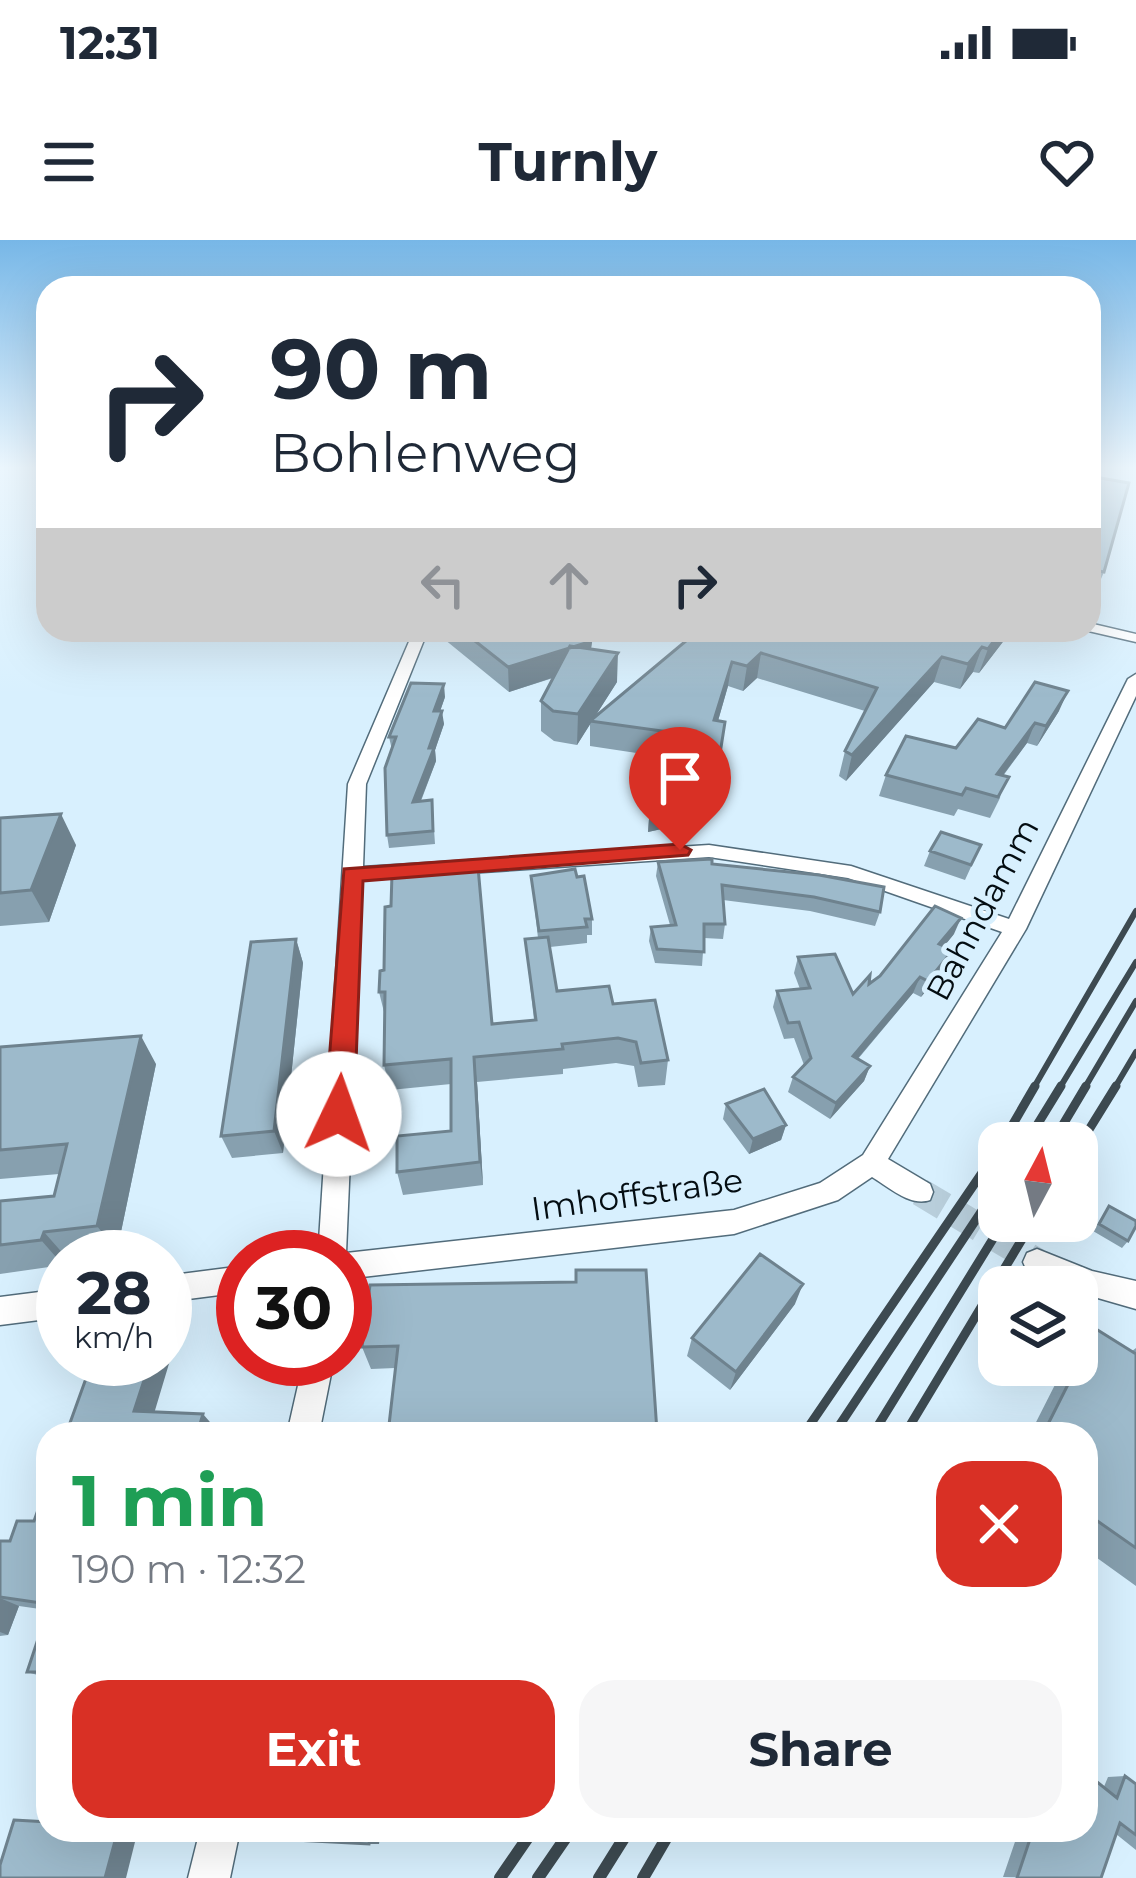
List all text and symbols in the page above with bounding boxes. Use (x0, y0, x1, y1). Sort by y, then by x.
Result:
text: 12:31 (60, 15, 160, 70)
icon: menu (36, 129, 102, 195)
text: Turnly (479, 129, 657, 195)
icon: heart (1034, 129, 1100, 195)
text: 90 m (270, 318, 492, 420)
icon: right (72, 324, 228, 480)
text: Bohlenweg (270, 420, 580, 486)
icon: left (410, 552, 476, 618)
icon: ahead (536, 552, 602, 618)
icon: right (662, 552, 728, 618)
pin (629, 727, 731, 850)
icon: arrive (647, 745, 713, 811)
street label: Bahndamm (917, 811, 1047, 1007)
position arrow (276, 1051, 402, 1177)
north arrow (978, 1122, 1098, 1242)
map controls (978, 1122, 1098, 1386)
street label: Imhoffstraße (529, 1159, 745, 1229)
speed limit sign: 30 (216, 1230, 372, 1386)
text: 28 (77, 1256, 152, 1329)
button: layers (978, 1266, 1098, 1386)
text: km/h (74, 1319, 154, 1356)
text: 1 min (72, 1456, 268, 1544)
button: close (936, 1461, 1062, 1587)
text: 190 m · 12:32 (72, 1545, 306, 1593)
button: Exit (72, 1680, 555, 1818)
button: Share (579, 1680, 1062, 1818)

